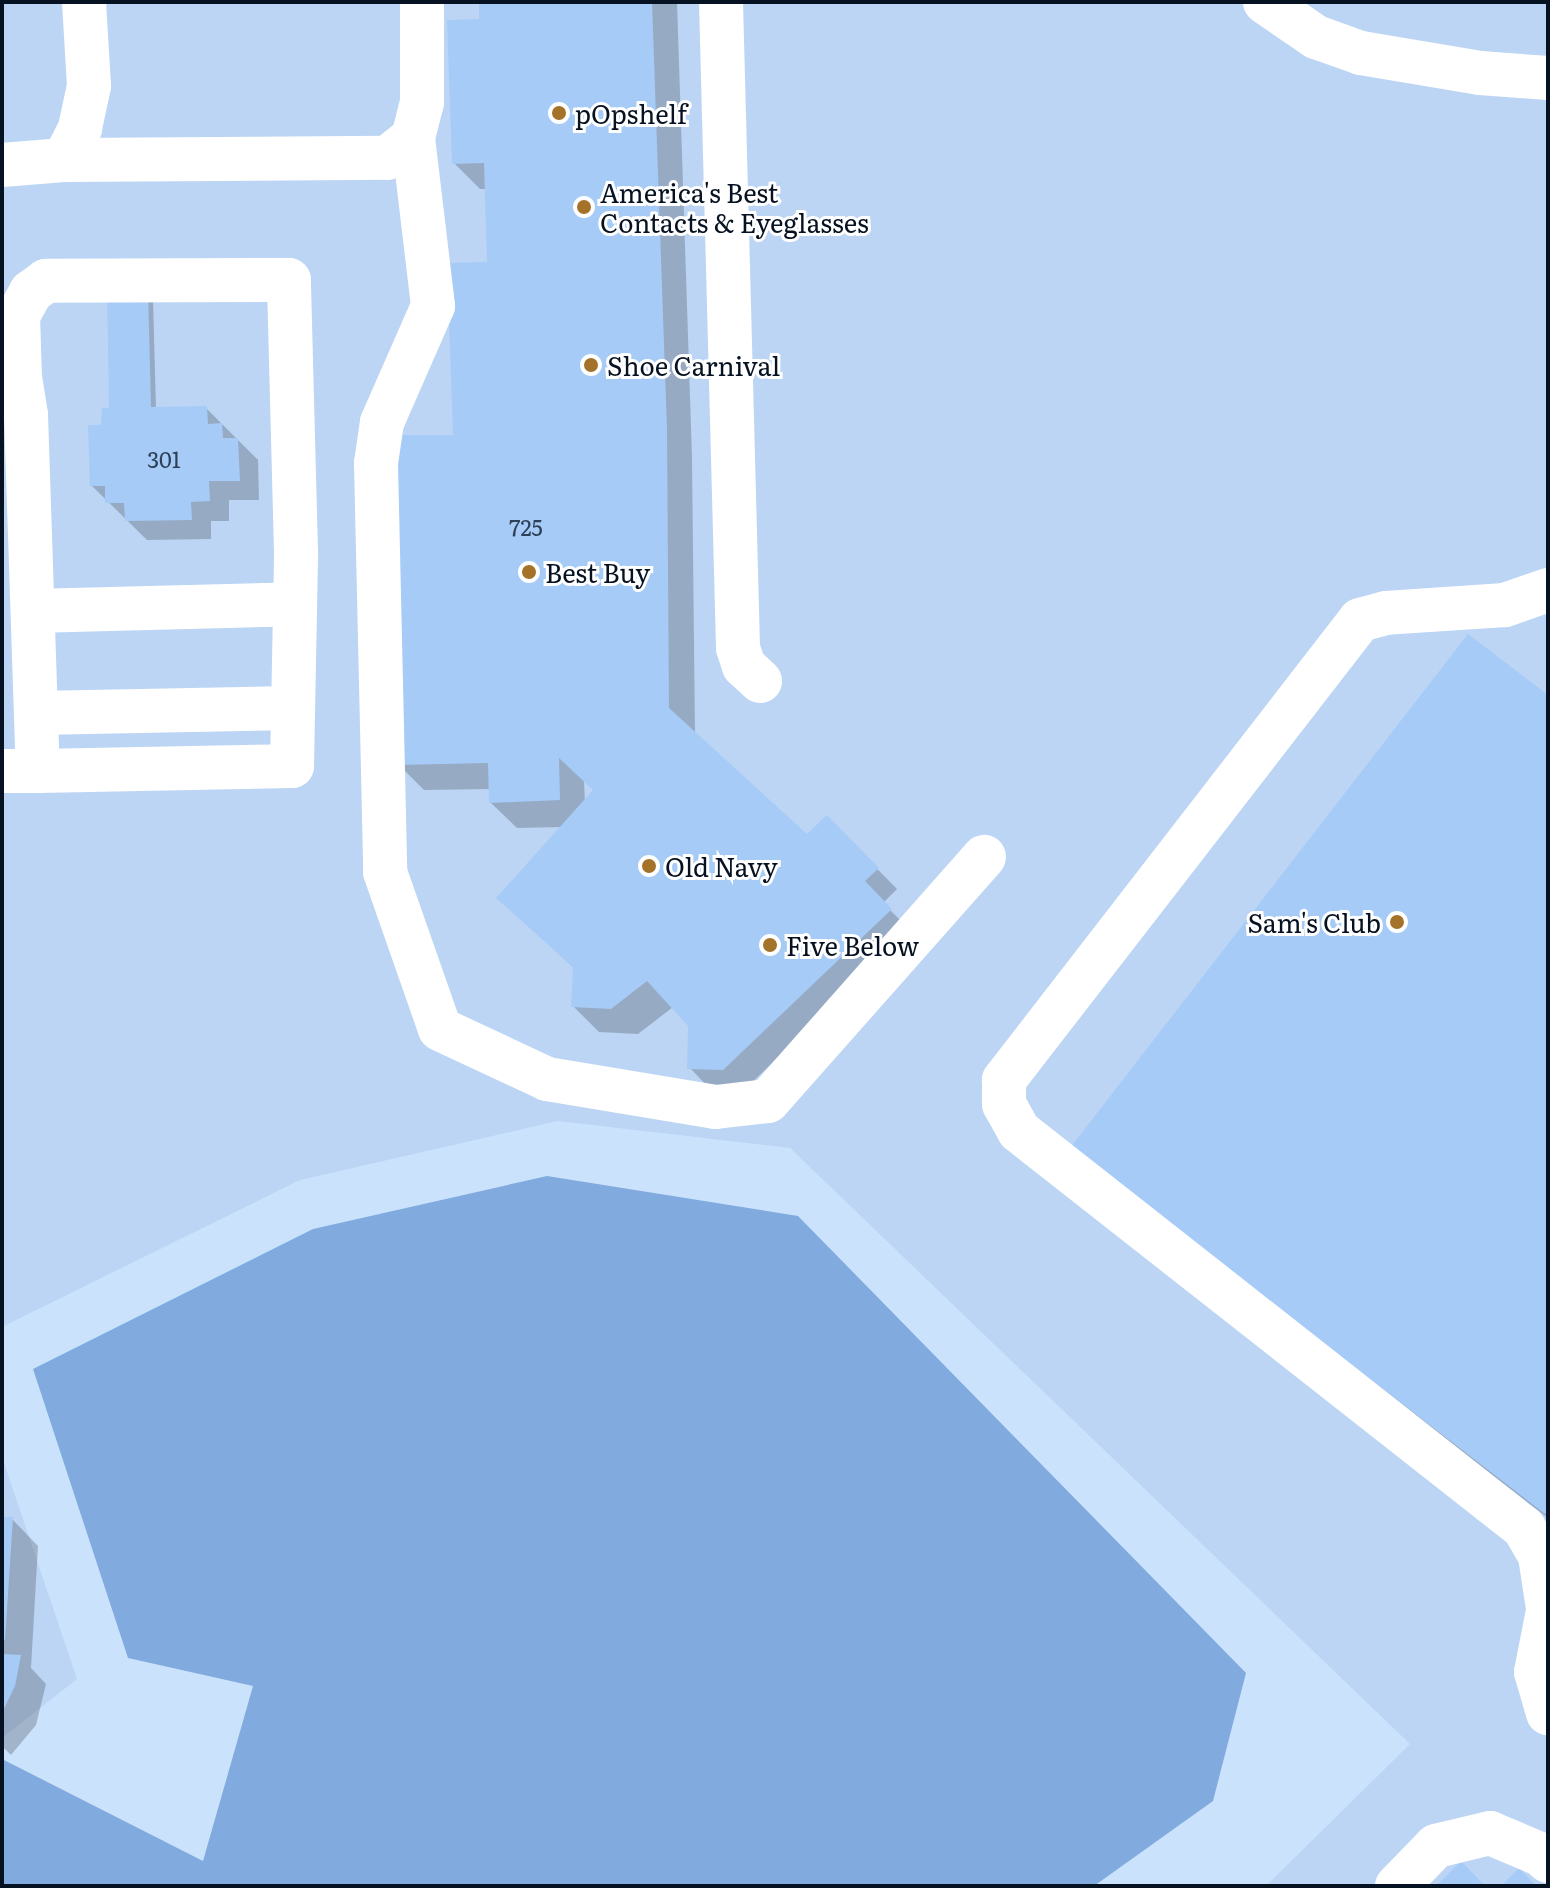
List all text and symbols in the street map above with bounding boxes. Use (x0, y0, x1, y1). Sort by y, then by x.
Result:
place label: pOpshelf (575, 97, 687, 129)
marker: pOpshelf (550, 104, 568, 122)
place label: America's Best Contacts & Eyeglasses (600, 176, 869, 238)
marker: America's Best Contacts & Eyeglasses (575, 198, 593, 216)
place label: Shoe Carnival (607, 349, 780, 381)
marker: Shoe Carnival (582, 356, 600, 374)
house number: 301 (147, 446, 181, 472)
house number: 725 (509, 514, 543, 540)
place label: Best Buy (545, 556, 650, 588)
marker: Best Buy (520, 563, 538, 581)
place label: Old Navy (665, 850, 778, 882)
marker: Old Navy (640, 857, 658, 875)
place label: Sam's Club (1248, 906, 1381, 938)
marker: Sam's Club (1388, 913, 1406, 931)
place label: Five Below (786, 929, 919, 961)
marker: Five Below (761, 936, 779, 954)

